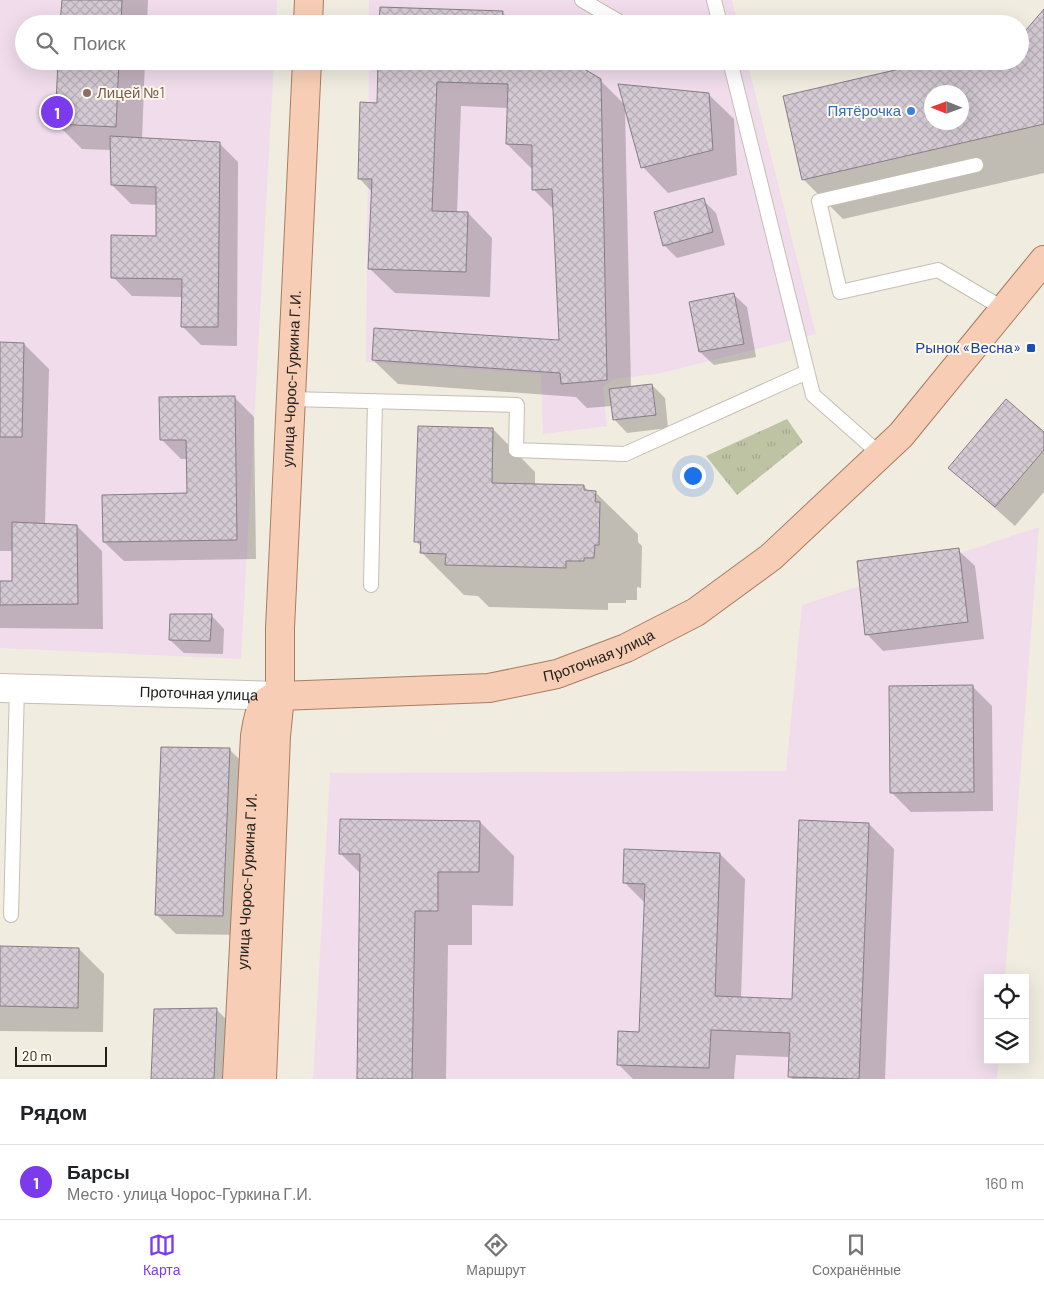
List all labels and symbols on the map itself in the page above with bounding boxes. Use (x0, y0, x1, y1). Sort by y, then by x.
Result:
place label: Лицей №1 (97, 83, 165, 101)
north arrow (924, 85, 969, 130)
marker: Лицей №1 (81, 87, 93, 99)
pin: 1 (41, 93, 73, 131)
place label: Пятёрочка (827, 101, 902, 119)
marker: Пятёрочка (905, 105, 917, 117)
street label: улица Чорос-Гуркина Г.И. (278, 290, 304, 468)
place label: Рынок «Весна» (915, 338, 1021, 356)
marker: Рынок «Весна» (1025, 342, 1037, 354)
your location (680, 463, 706, 489)
street label: Проточная улица (541, 625, 658, 685)
street label: Проточная улица (139, 682, 259, 703)
street label: улица Чорос-Гуркина Г.И. (233, 792, 260, 970)
scale bar (15, 1044, 108, 1067)

